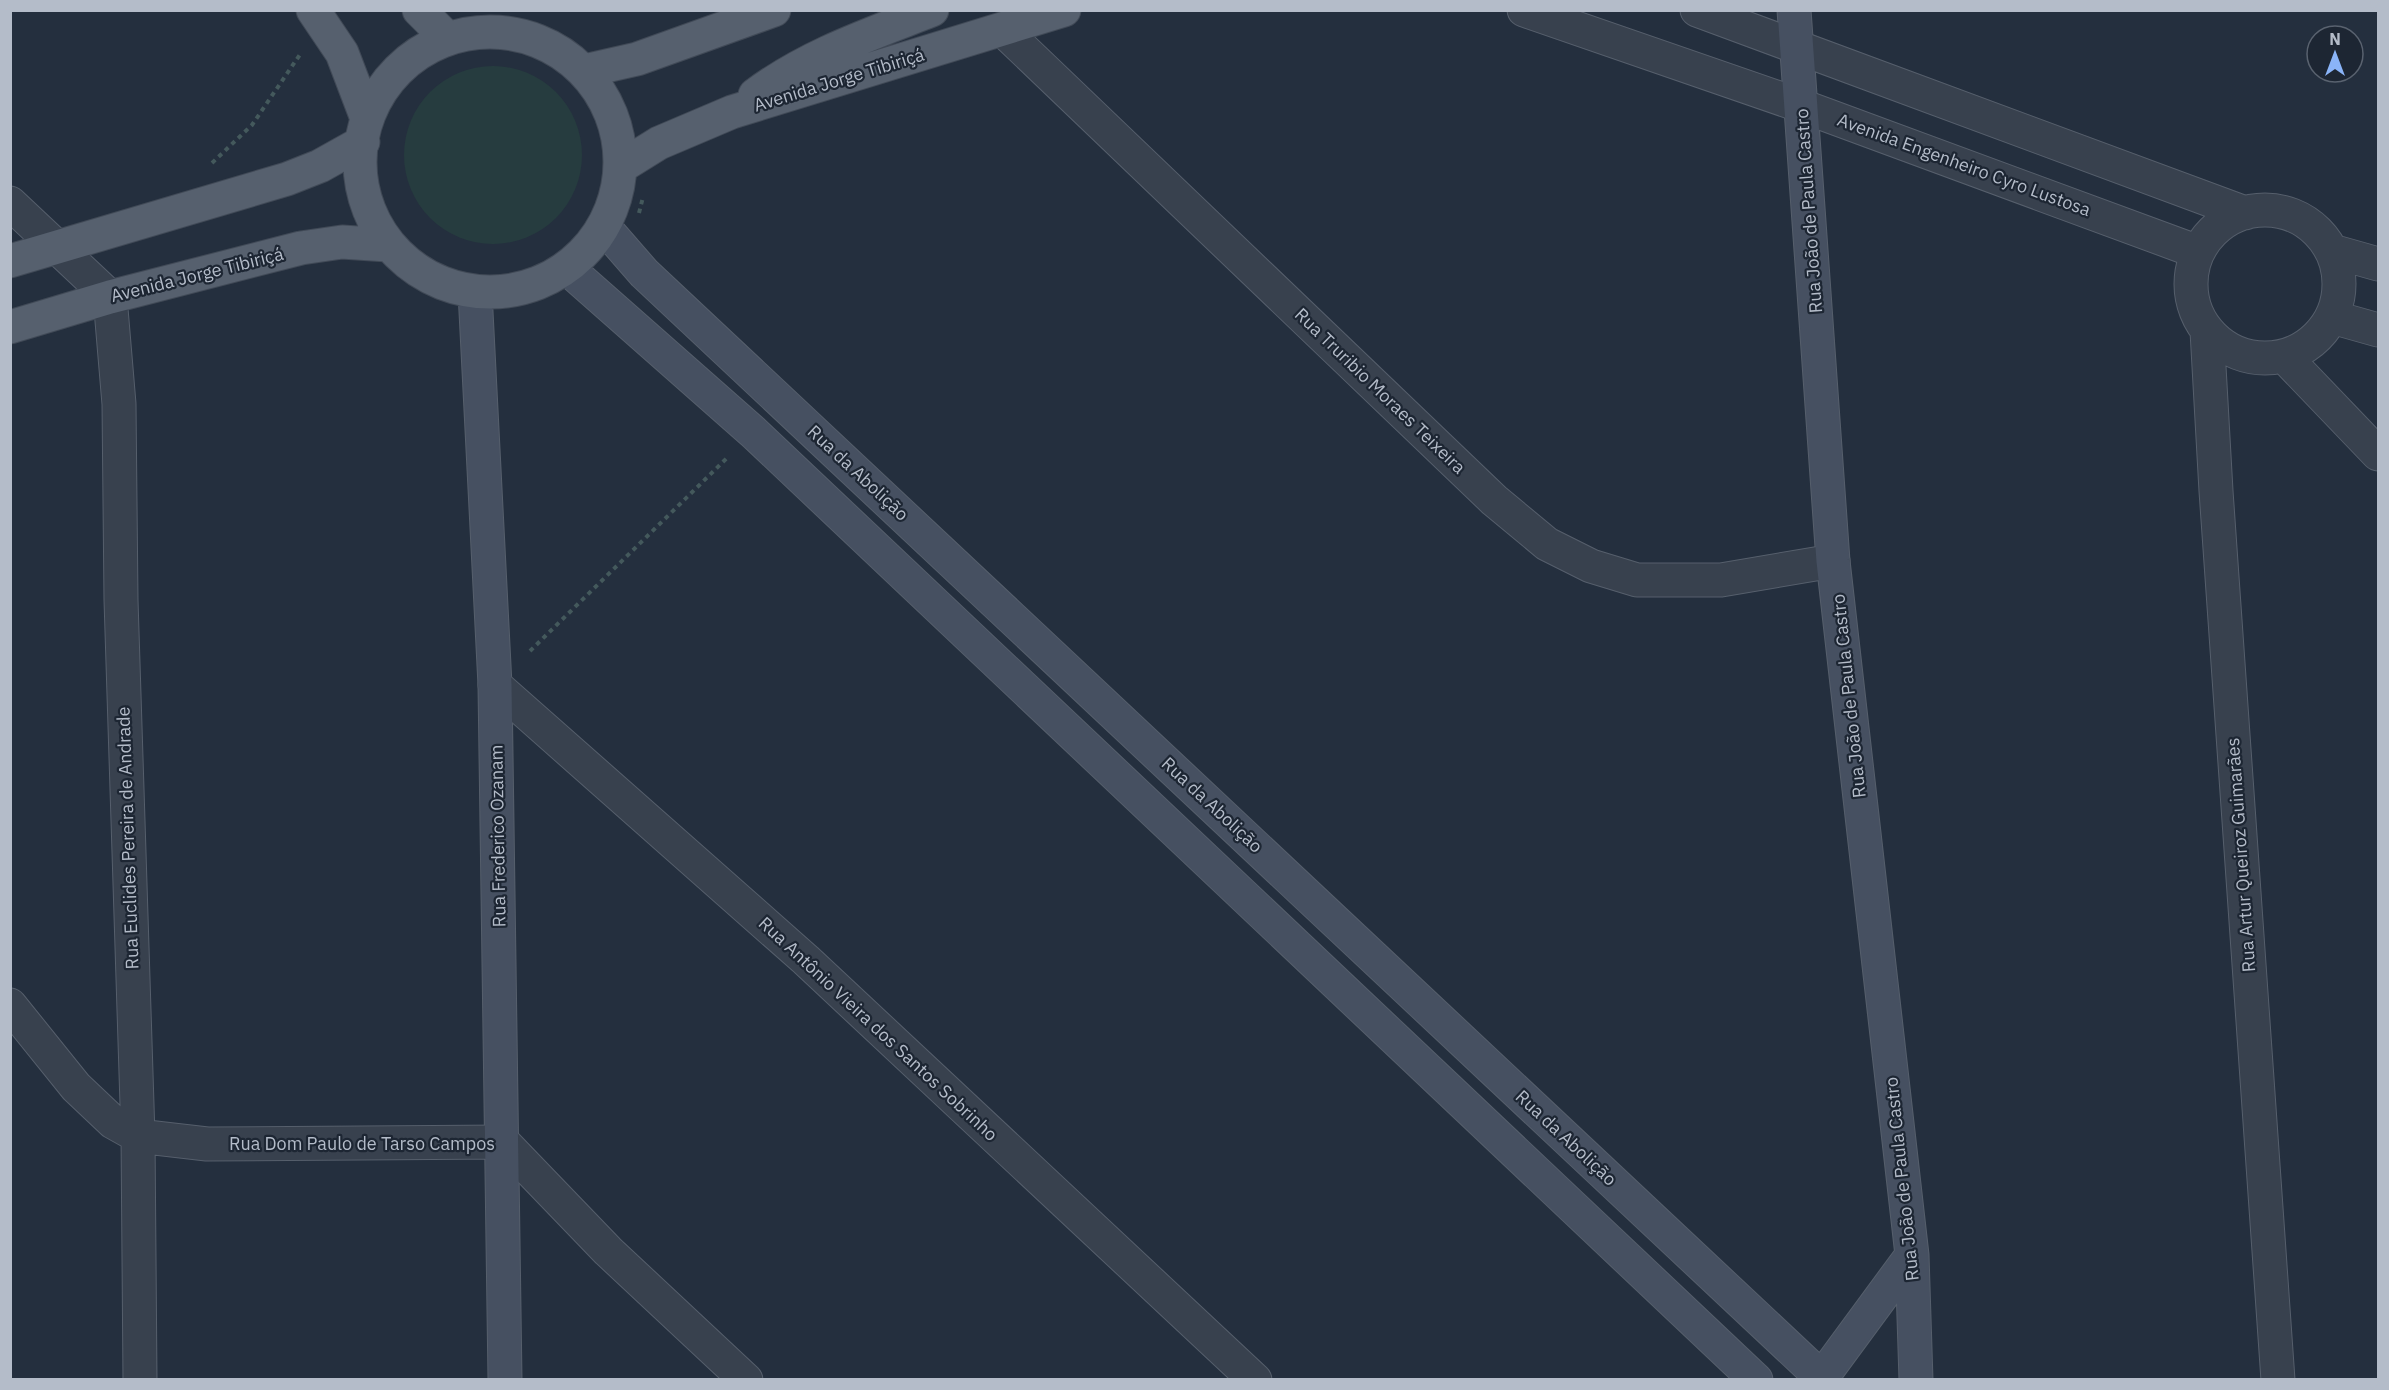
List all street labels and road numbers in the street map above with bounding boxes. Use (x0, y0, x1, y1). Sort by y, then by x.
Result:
street label: Avenida Jorge Tibiriçá (751, 42, 927, 116)
street label: Rua João de Paula Castro (1790, 108, 1827, 314)
street label: Avenida Engenheiro Cyro Lustosa (1834, 108, 2094, 221)
street label: Avenida Jorge Tibiriçá (108, 242, 286, 307)
street label: Rua Truribio Moraes Teixeira (1290, 303, 1471, 479)
street label: Rua da Abolição (803, 420, 914, 525)
street label: Rua João de Paula Castro (1826, 593, 1871, 799)
street label: Rua Euclides Pereira de Andrade (111, 706, 144, 970)
street label: Rua Artur Queiroz Guimarães (2221, 737, 2260, 973)
street label: Rua Frederico Ozanam (484, 744, 511, 928)
street label: Rua da Abolição (1157, 752, 1268, 857)
street label: Rua Antônio Vieira dos Santos Sobrinho (754, 912, 1003, 1146)
street label: Rua João de Paula Castro (1879, 1076, 1924, 1282)
street label: Rua da Abolição (1511, 1085, 1622, 1190)
street label: Rua Dom Paulo de Tarso Campos (229, 1132, 495, 1155)

